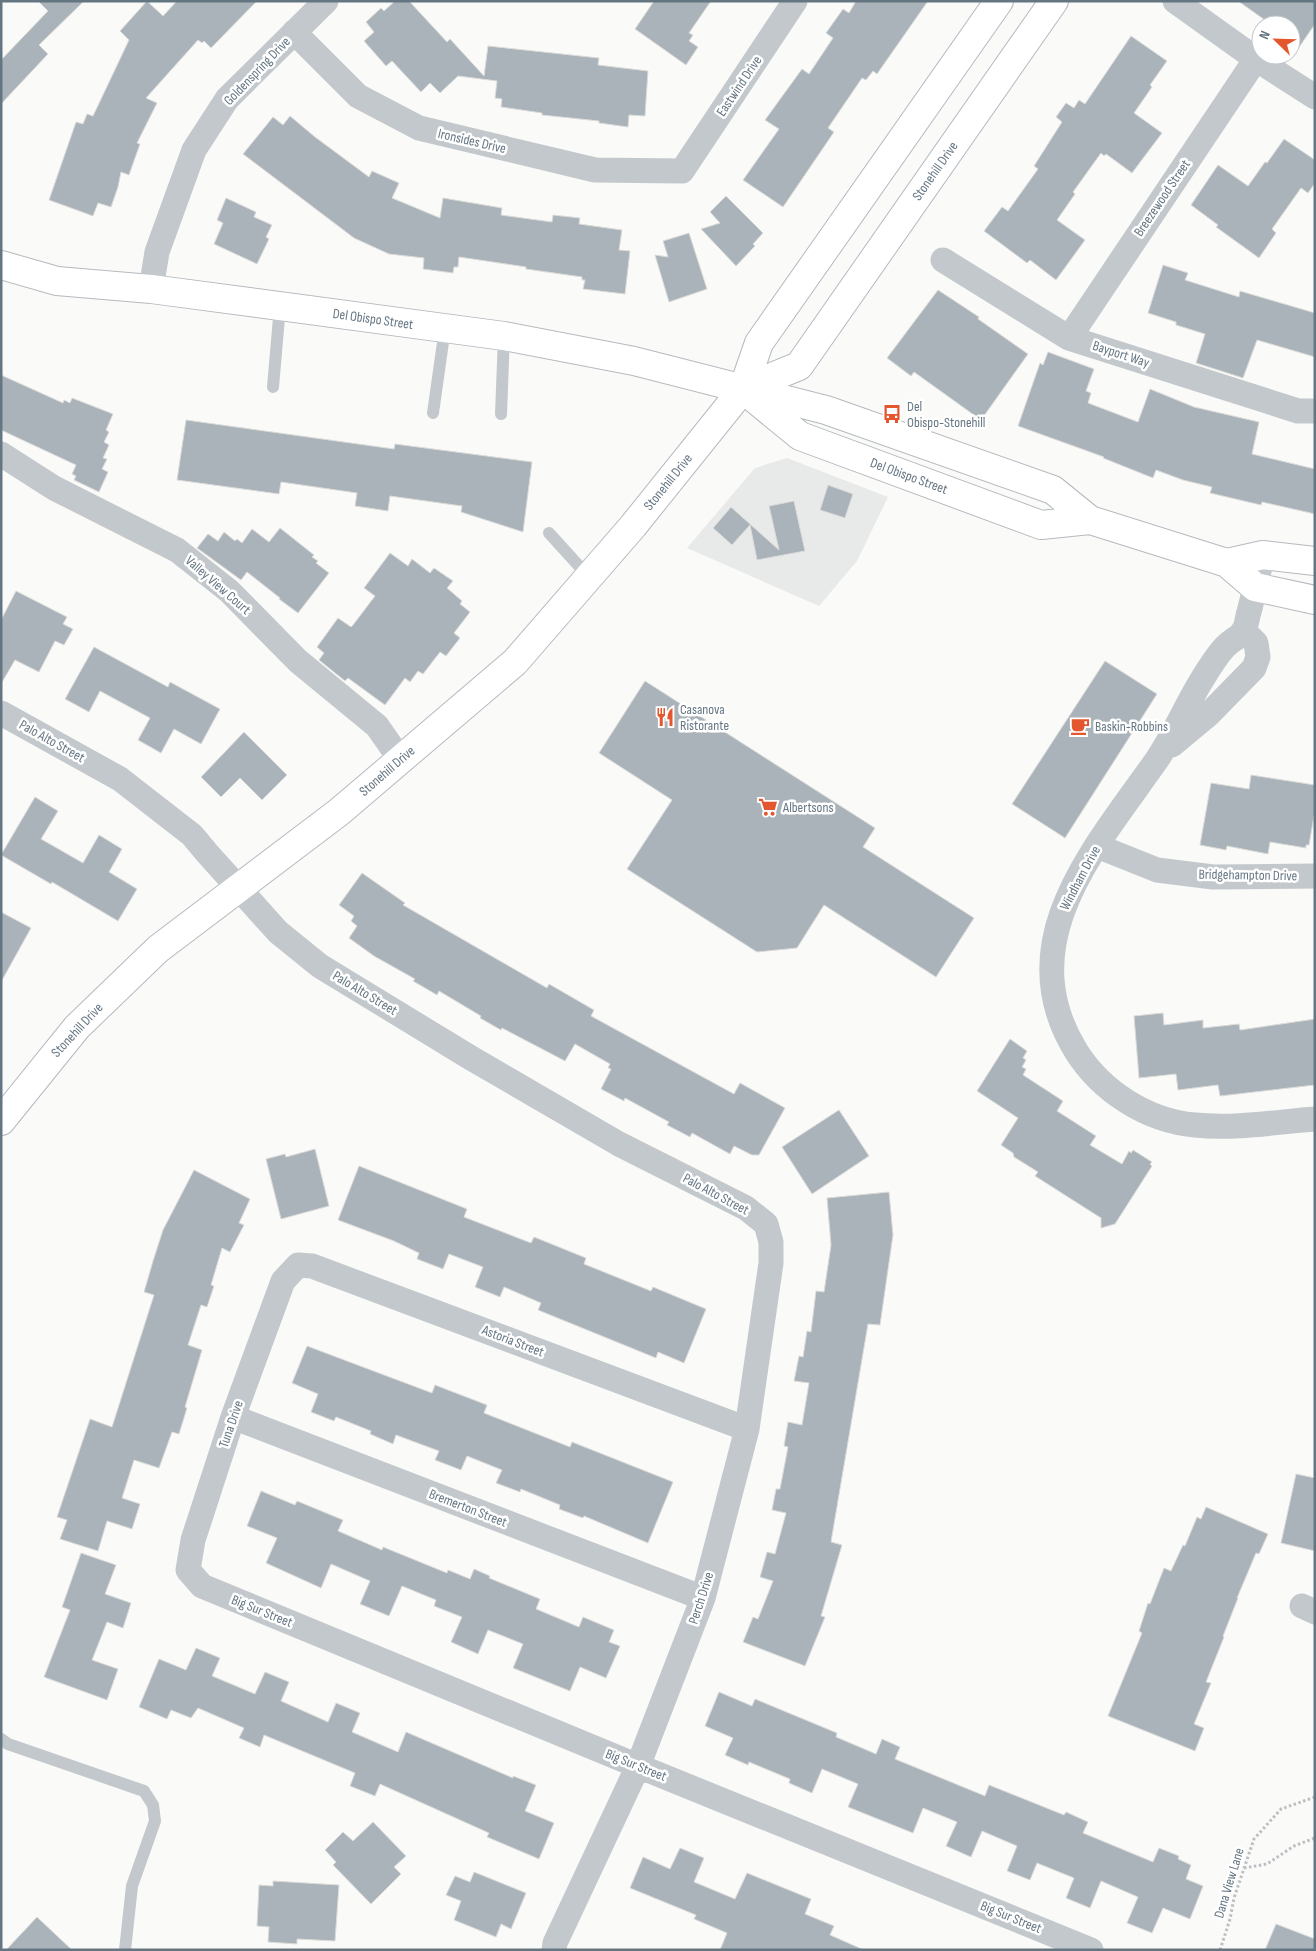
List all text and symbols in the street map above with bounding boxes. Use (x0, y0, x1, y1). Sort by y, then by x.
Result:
north arrow (1251, 15, 1301, 65)
text: N (1255, 28, 1274, 42)
street label: Goldenspring Drive (220, 33, 294, 109)
street label: Eastwind Drive (713, 53, 765, 119)
street label: Ironsides Drive (436, 125, 508, 157)
street label: Stonehill Drive (909, 138, 961, 204)
street label: Breezewood Street (1130, 156, 1194, 240)
street label: Del Obispo Street (332, 305, 414, 333)
street label: Bayport Way (1090, 337, 1152, 371)
place label: Del Obispo-Stonehill (907, 398, 985, 431)
bus stop icon: Del Obispo-Stonehill (881, 403, 903, 425)
street label: Stonehill Drive (640, 450, 696, 514)
street label: Del Obispo Street (868, 454, 950, 498)
street label: Valley View Court (182, 552, 254, 618)
place label: Casanova Ristorante (680, 701, 729, 734)
restaurant icon: Casanova Ristorante (654, 706, 676, 728)
cafe icon: Baskin-Robbins (1069, 715, 1091, 737)
street label: Palo Alto Street (16, 716, 88, 766)
place label: Baskin-Robbins (1095, 718, 1168, 735)
street label: Stonehill Drive (356, 742, 418, 800)
supermarket icon: Albertsons (757, 796, 779, 818)
place label: Albertsons (782, 799, 833, 816)
street label: Windham Drive (1056, 843, 1104, 913)
street label: Bridgehampton Drive (1199, 866, 1297, 884)
street label: Palo Alto Street (330, 967, 400, 1019)
street label: Stonehill Drive (48, 999, 106, 1061)
street label: Palo Alto Street (680, 1170, 752, 1218)
street label: Astoria Street (479, 1321, 546, 1361)
street label: Tuna Drive (215, 1398, 247, 1450)
street label: Bremerton Street (427, 1485, 509, 1531)
street label: Perch Drive (685, 1570, 717, 1626)
street label: Big Sur Street (229, 1591, 295, 1631)
street label: Big Sur Street (603, 1745, 669, 1785)
street label: Dana View Lane (1210, 1846, 1248, 1920)
street label: Big Sur Street (978, 1897, 1044, 1937)

